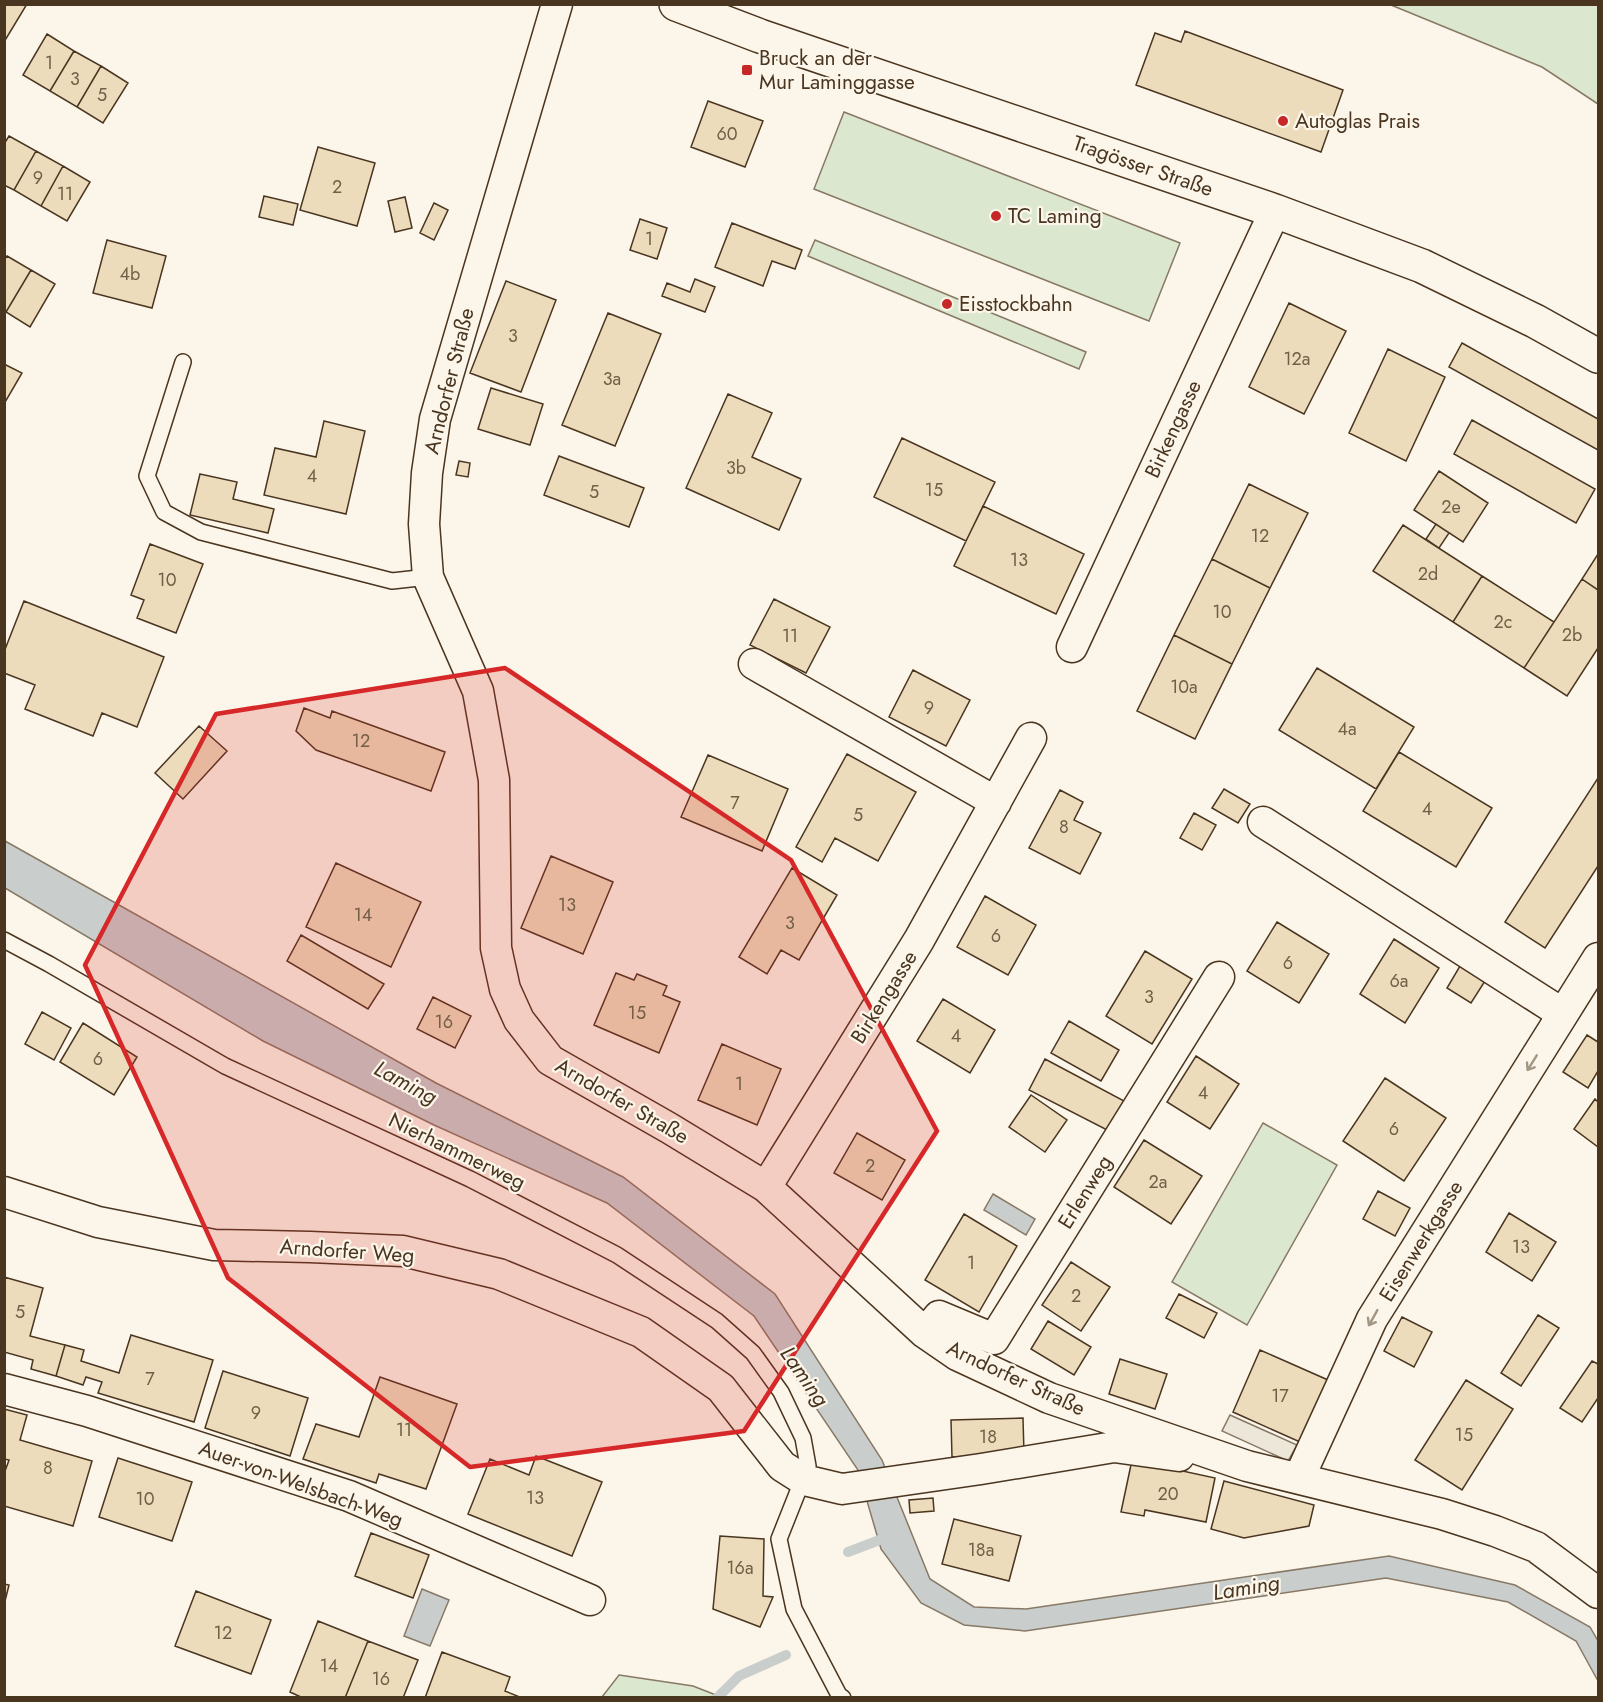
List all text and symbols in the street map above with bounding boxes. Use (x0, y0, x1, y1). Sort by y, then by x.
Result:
place label: Bruck an der Mur Laminggasse (759, 43, 915, 97)
house number: 1 (45, 50, 53, 76)
marker: Bruck an der Mur Laminggasse (740, 63, 754, 77)
house number: 3 (70, 66, 80, 92)
house number: 5 (97, 82, 107, 108)
place label: Autoglas Prais (1295, 106, 1420, 136)
marker: Autoglas Prais (1276, 114, 1290, 128)
house number: 60 (716, 121, 738, 147)
street label: Tragösser Straße (1069, 128, 1217, 204)
house number: 9 (33, 165, 43, 191)
house number: 2 (332, 174, 342, 200)
house number: 11 (57, 181, 73, 207)
place label: TC Laming (1008, 201, 1102, 231)
marker: TC Laming (989, 209, 1003, 223)
house number: 1 (645, 226, 653, 252)
house number: 4b (120, 261, 140, 287)
place label: Eisstockbahn (959, 289, 1073, 319)
marker: Eisstockbahn (940, 297, 954, 311)
street label: Arndorfer Straße (416, 305, 482, 457)
house number: 3 (508, 323, 518, 349)
house number: 12a (1284, 346, 1311, 372)
house number: 3a (603, 366, 621, 392)
street label: Birkengasse (1137, 375, 1209, 483)
house number: 3b (726, 455, 746, 481)
house number: 4 (307, 463, 317, 489)
house number: 15 (925, 477, 943, 503)
house number: 5 (589, 479, 599, 505)
house number: 2e (1441, 494, 1461, 520)
house number: 12 (1251, 523, 1269, 549)
house number: 13 (1010, 547, 1028, 573)
house number: 2d (1418, 561, 1438, 587)
house number: 10 (158, 567, 177, 593)
house number: 10 (1213, 599, 1232, 625)
house number: 2c (1494, 609, 1512, 635)
house number: 2b (1562, 622, 1582, 648)
house number: 11 (782, 623, 798, 649)
house number: 10a (1170, 674, 1198, 700)
house number: 9 (924, 695, 934, 721)
house number: 4a (1337, 716, 1357, 742)
house number: 12 (352, 728, 370, 754)
house number: 7 (730, 790, 740, 816)
house number: 4 (1422, 796, 1432, 822)
house number: 5 (853, 802, 863, 828)
house number: 8 (1059, 814, 1069, 840)
house number: 13 (558, 892, 576, 918)
house number: 14 (354, 902, 372, 928)
house number: 3 (785, 910, 795, 936)
house number: 6 (991, 923, 1001, 949)
street label: Birkengasse (843, 944, 925, 1049)
house number: 6 (1283, 950, 1293, 976)
house number: 6a (1389, 968, 1409, 994)
house number: 3 (1144, 984, 1154, 1010)
house number: 15 (628, 1000, 646, 1026)
house number: 16 (435, 1009, 453, 1035)
house number: 4 (951, 1023, 961, 1049)
house number: 6 (93, 1046, 103, 1072)
street label: Arndorfer Straße (550, 1051, 694, 1151)
water label: Laming (369, 1052, 443, 1112)
one-way arrow (1525, 1054, 1537, 1071)
house number: 1 (735, 1071, 743, 1097)
house number: 4 (1198, 1080, 1208, 1106)
street label: Nierhammerweg (383, 1105, 531, 1197)
house number: 6 (1389, 1116, 1399, 1142)
street label: Erlenweg (1051, 1149, 1119, 1235)
house number: 2 (865, 1153, 875, 1179)
house number: 2a (1149, 1169, 1167, 1195)
street label: Eisenwerkgasse (1372, 1174, 1470, 1307)
street label: Arndorfer Weg (279, 1231, 415, 1271)
house number: 13 (1512, 1234, 1530, 1260)
house number: 1 (967, 1250, 975, 1276)
house number: 2 (1071, 1283, 1081, 1309)
house number: 5 (15, 1299, 25, 1325)
one-way arrow (1367, 1309, 1379, 1326)
street label: Arndorfer Straße (942, 1333, 1090, 1423)
water label: Laming (773, 1339, 837, 1413)
house number: 7 (145, 1366, 155, 1392)
house number: 17 (1271, 1383, 1289, 1409)
house number: 9 (251, 1400, 261, 1426)
house number: 11 (396, 1417, 412, 1443)
house number: 15 (1455, 1422, 1473, 1448)
house number: 18 (979, 1424, 997, 1450)
street label: Auer-von-Welsbach-Weg (195, 1433, 407, 1535)
house number: 8 (43, 1455, 53, 1481)
house number: 20 (1157, 1481, 1179, 1507)
house number: 13 (526, 1485, 544, 1511)
house number: 10 (136, 1486, 155, 1512)
house number: 18a (968, 1537, 994, 1563)
house number: 16a (726, 1555, 754, 1581)
water label: Laming (1210, 1566, 1282, 1608)
house number: 12 (214, 1620, 232, 1646)
house number: 14 (320, 1653, 338, 1679)
house number: 16 (372, 1666, 390, 1692)

